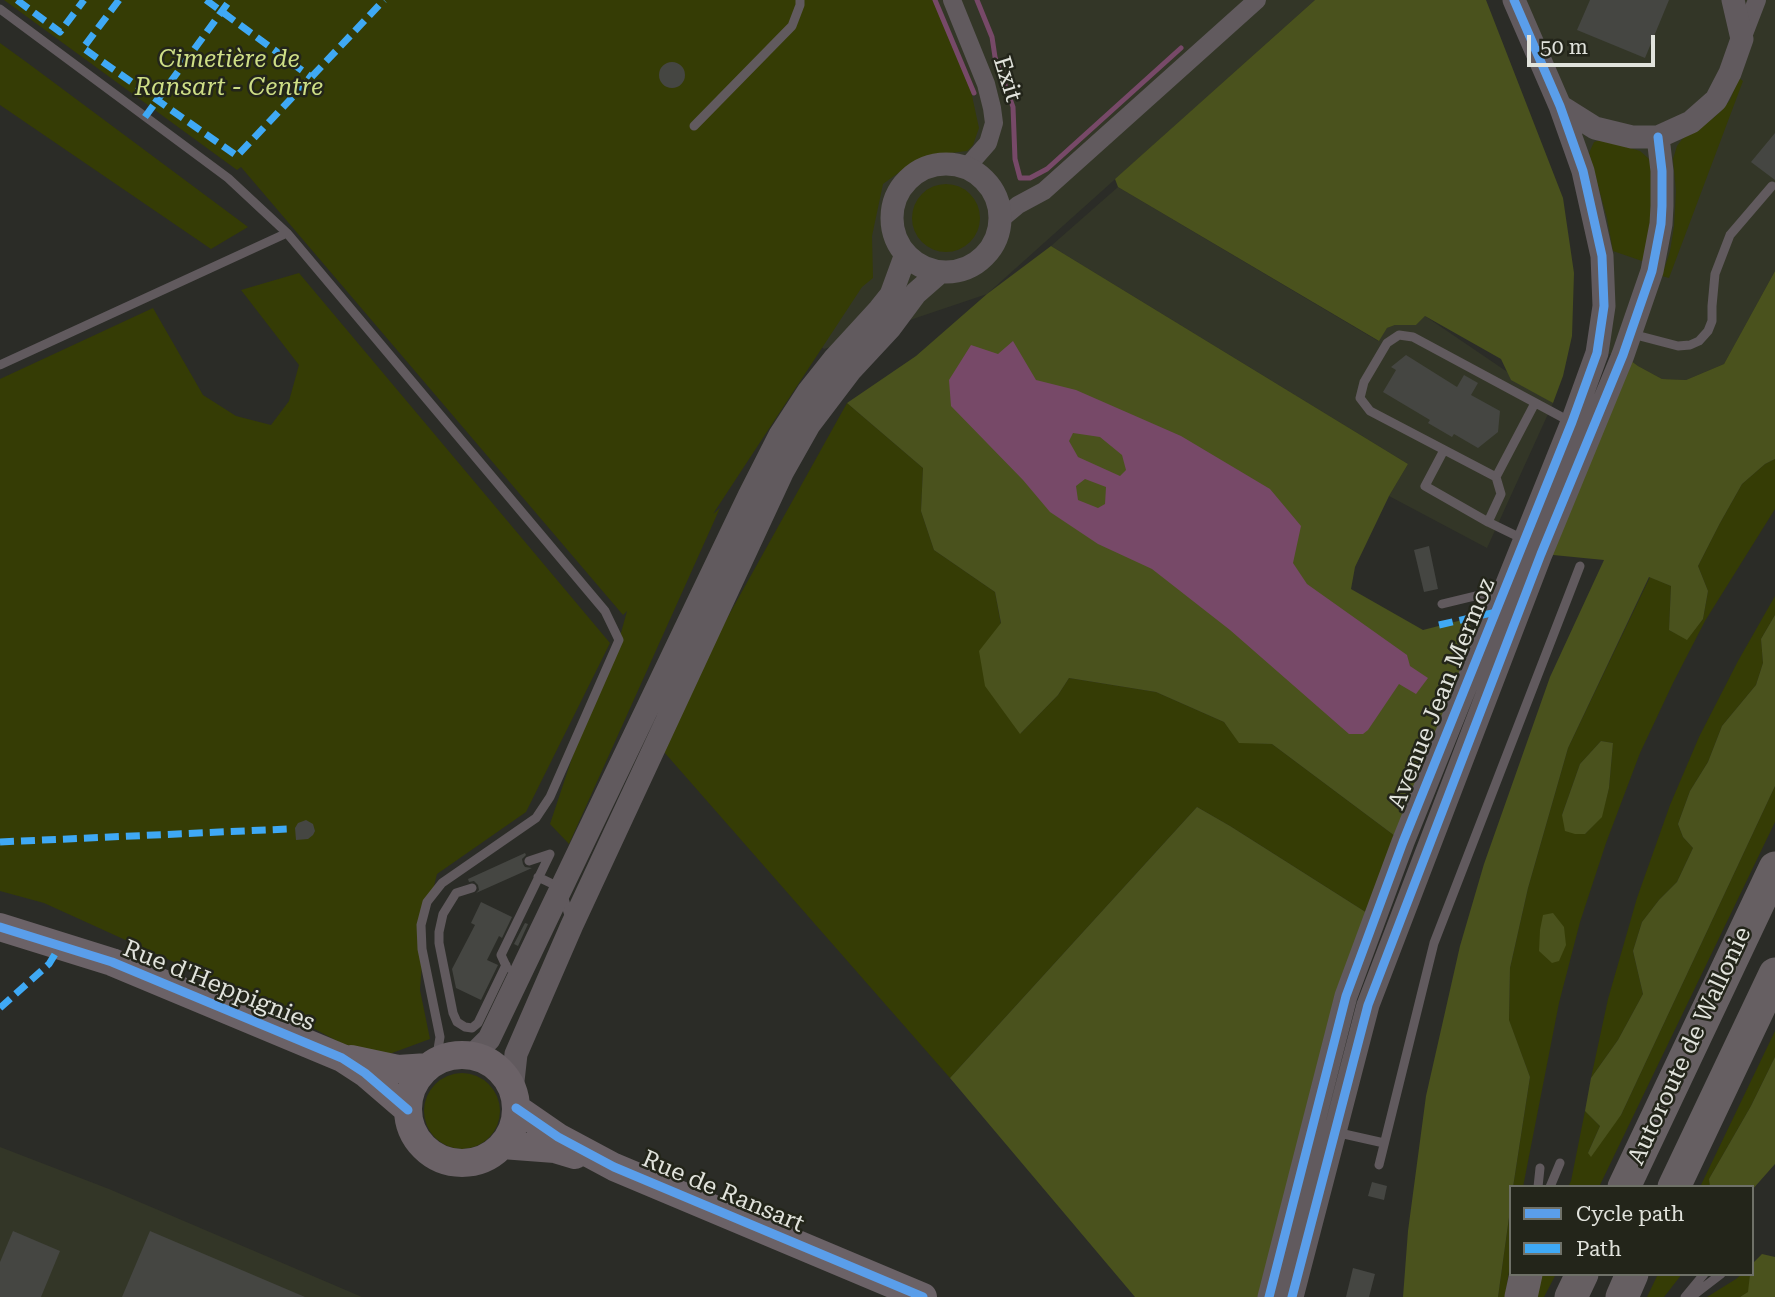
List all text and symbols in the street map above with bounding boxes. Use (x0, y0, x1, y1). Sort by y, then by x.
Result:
scale bar (1530, 21, 1658, 65)
text: 50 m (1540, 35, 1588, 59)
park label: Cimetière de Ransart - Centre (135, 46, 323, 102)
street label: Exit (987, 53, 1027, 105)
street label: Avenue Jean Mermoz (1382, 574, 1502, 814)
street label: Autoroute de Wallonie (1622, 922, 1758, 1170)
street label: Rue d'Heppignies (119, 934, 319, 1038)
street label: Rue de Ransart (638, 1145, 808, 1239)
legend (1509, 1185, 1754, 1276)
text: Cycle path (1576, 1202, 1684, 1226)
text: Path (1576, 1237, 1622, 1261)

